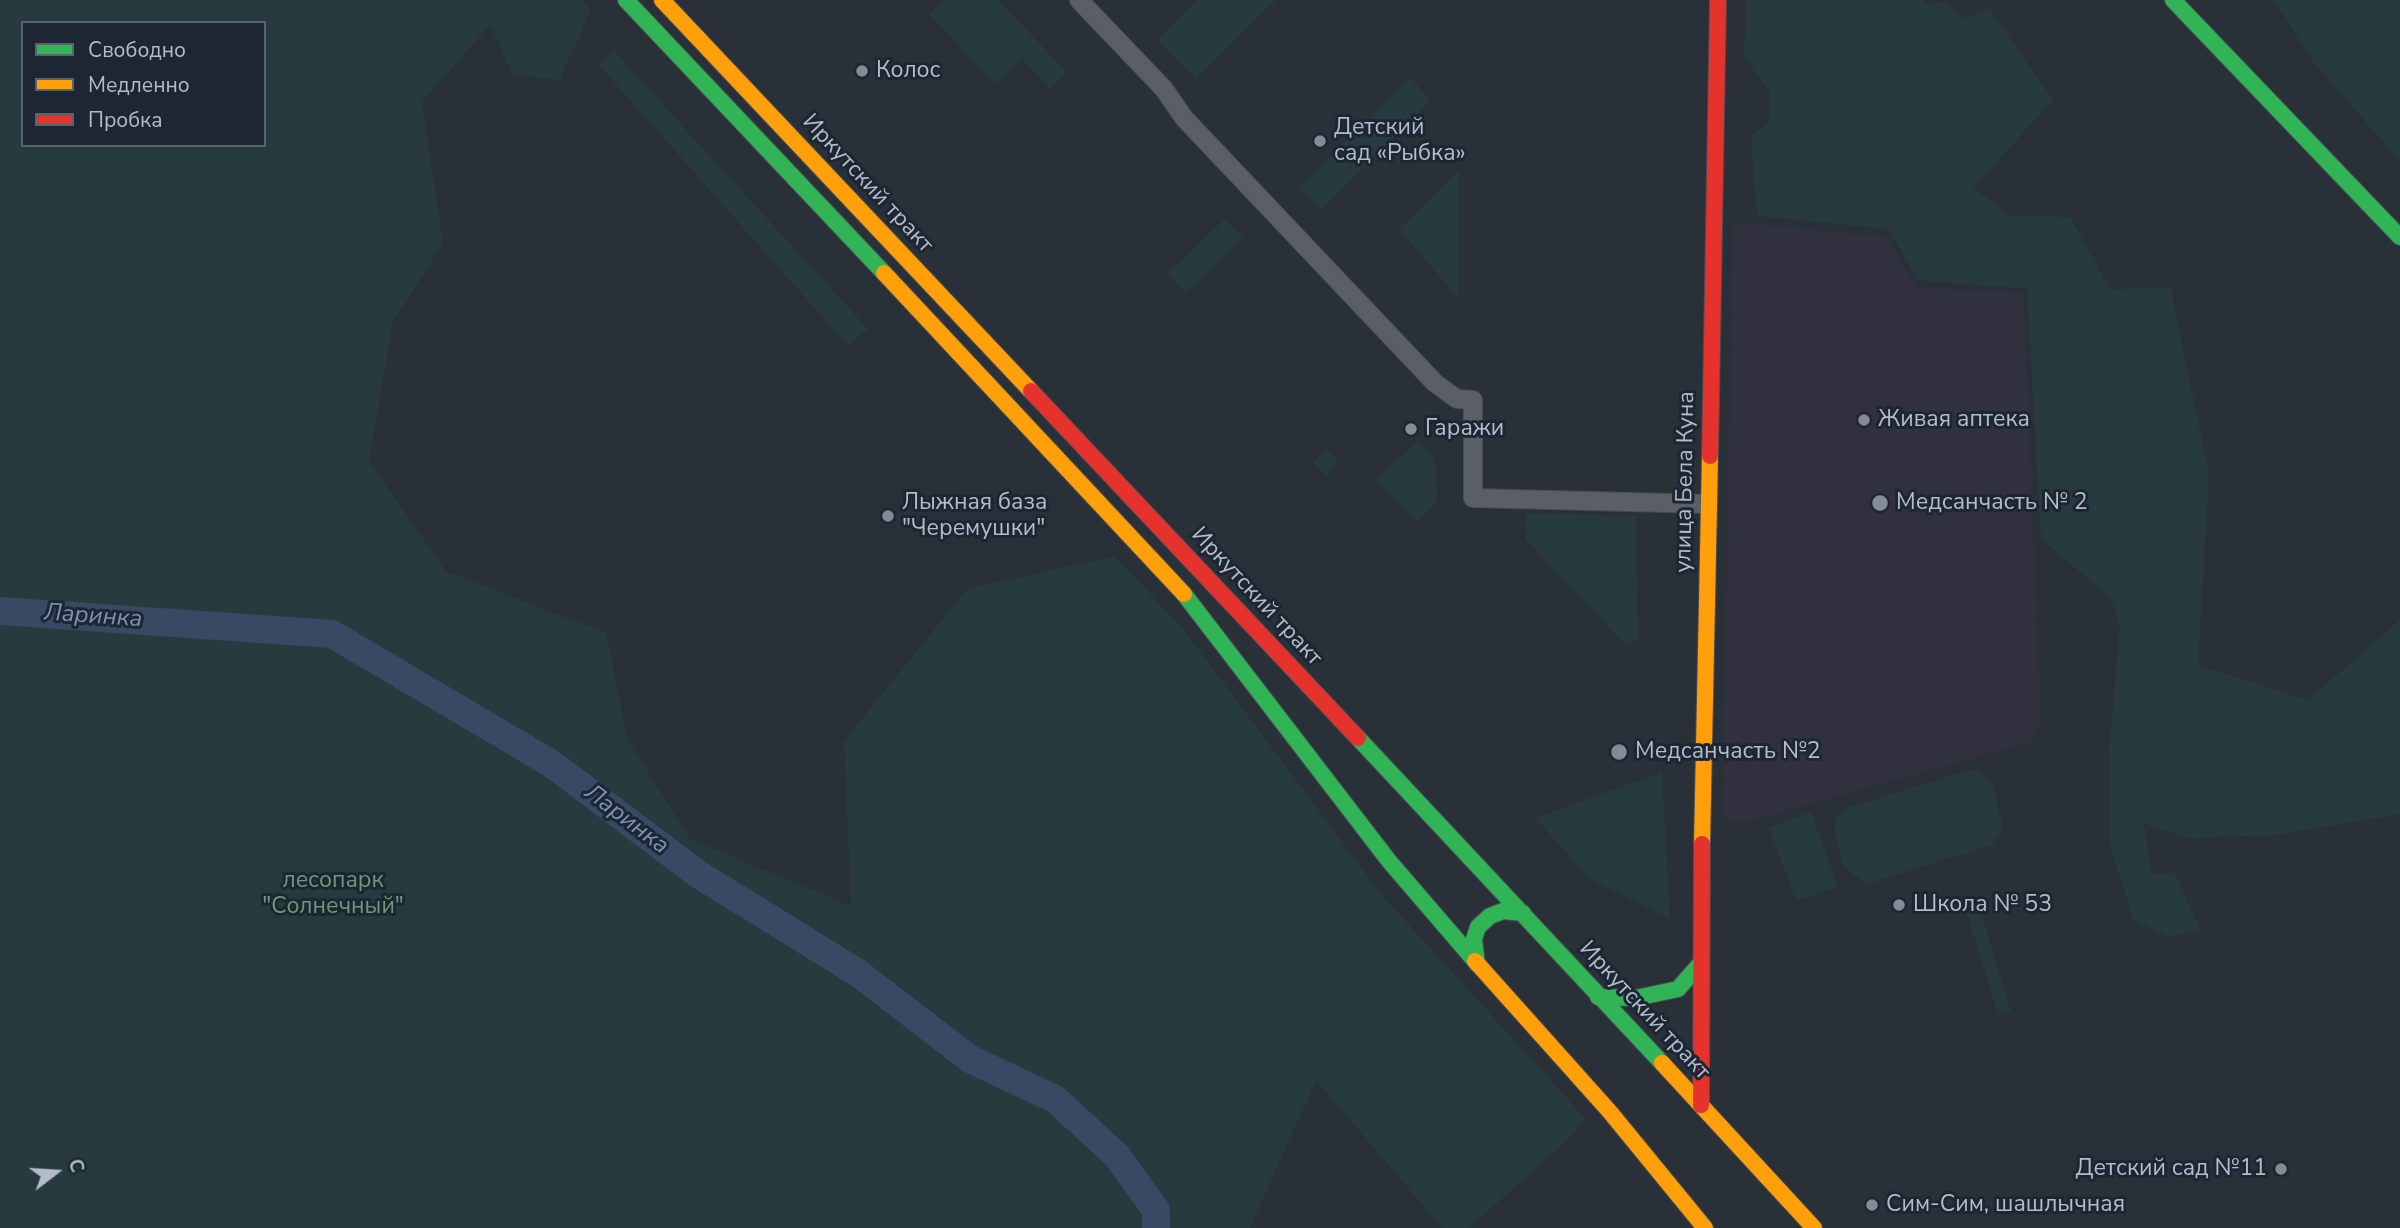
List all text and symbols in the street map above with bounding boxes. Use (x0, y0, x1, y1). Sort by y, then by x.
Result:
legend (21, 21, 266, 147)
text: Свободно (88, 36, 186, 64)
place label: Колос (876, 57, 940, 85)
marker: Колос (854, 63, 870, 79)
text: Медленно (88, 71, 190, 99)
text: Пробка (88, 106, 162, 134)
street label: Иркутский тракт (796, 109, 938, 259)
place label: Детский сад «Рыбка» (1334, 114, 1466, 168)
marker: Детский сад «Рыбка» (1312, 133, 1328, 149)
street label: улица Бела Куна (1671, 391, 1701, 573)
place label: Живая аптека (1878, 406, 2030, 434)
marker: Живая аптека (1856, 412, 1872, 428)
place label: Гаражи (1425, 415, 1504, 443)
marker: Гаражи (1403, 421, 1419, 437)
place label: Лыжная база "Черемушки" (902, 489, 1047, 543)
place label: Медсанчасть № 2 (1896, 489, 2087, 517)
marker: Медсанчасть № 2 (1870, 493, 1890, 513)
marker: Лыжная база "Черемушки" (880, 508, 896, 524)
street label: Иркутский тракт (1185, 522, 1327, 672)
water label: Ларинка (43, 599, 143, 635)
place label: Медсанчасть №2 (1635, 738, 1821, 766)
marker: Медсанчасть №2 (1609, 742, 1629, 762)
water label: Ларинка (578, 779, 674, 861)
park label: лесопарк "Солнечный" (262, 867, 404, 921)
place label: Школа № 53 (1913, 891, 2052, 919)
marker: Школа № 53 (1891, 897, 1907, 913)
street label: Иркутский тракт (1573, 936, 1715, 1086)
north arrow (21, 1137, 91, 1207)
place label: Детский сад №11 (2075, 1155, 2267, 1183)
text: С (62, 1156, 90, 1176)
marker: Детский сад №11 (2273, 1161, 2289, 1177)
place label: Сим-Сим, шашлычная (1886, 1191, 2125, 1219)
marker: Сим-Сим, шашлычная (1864, 1197, 1880, 1213)

